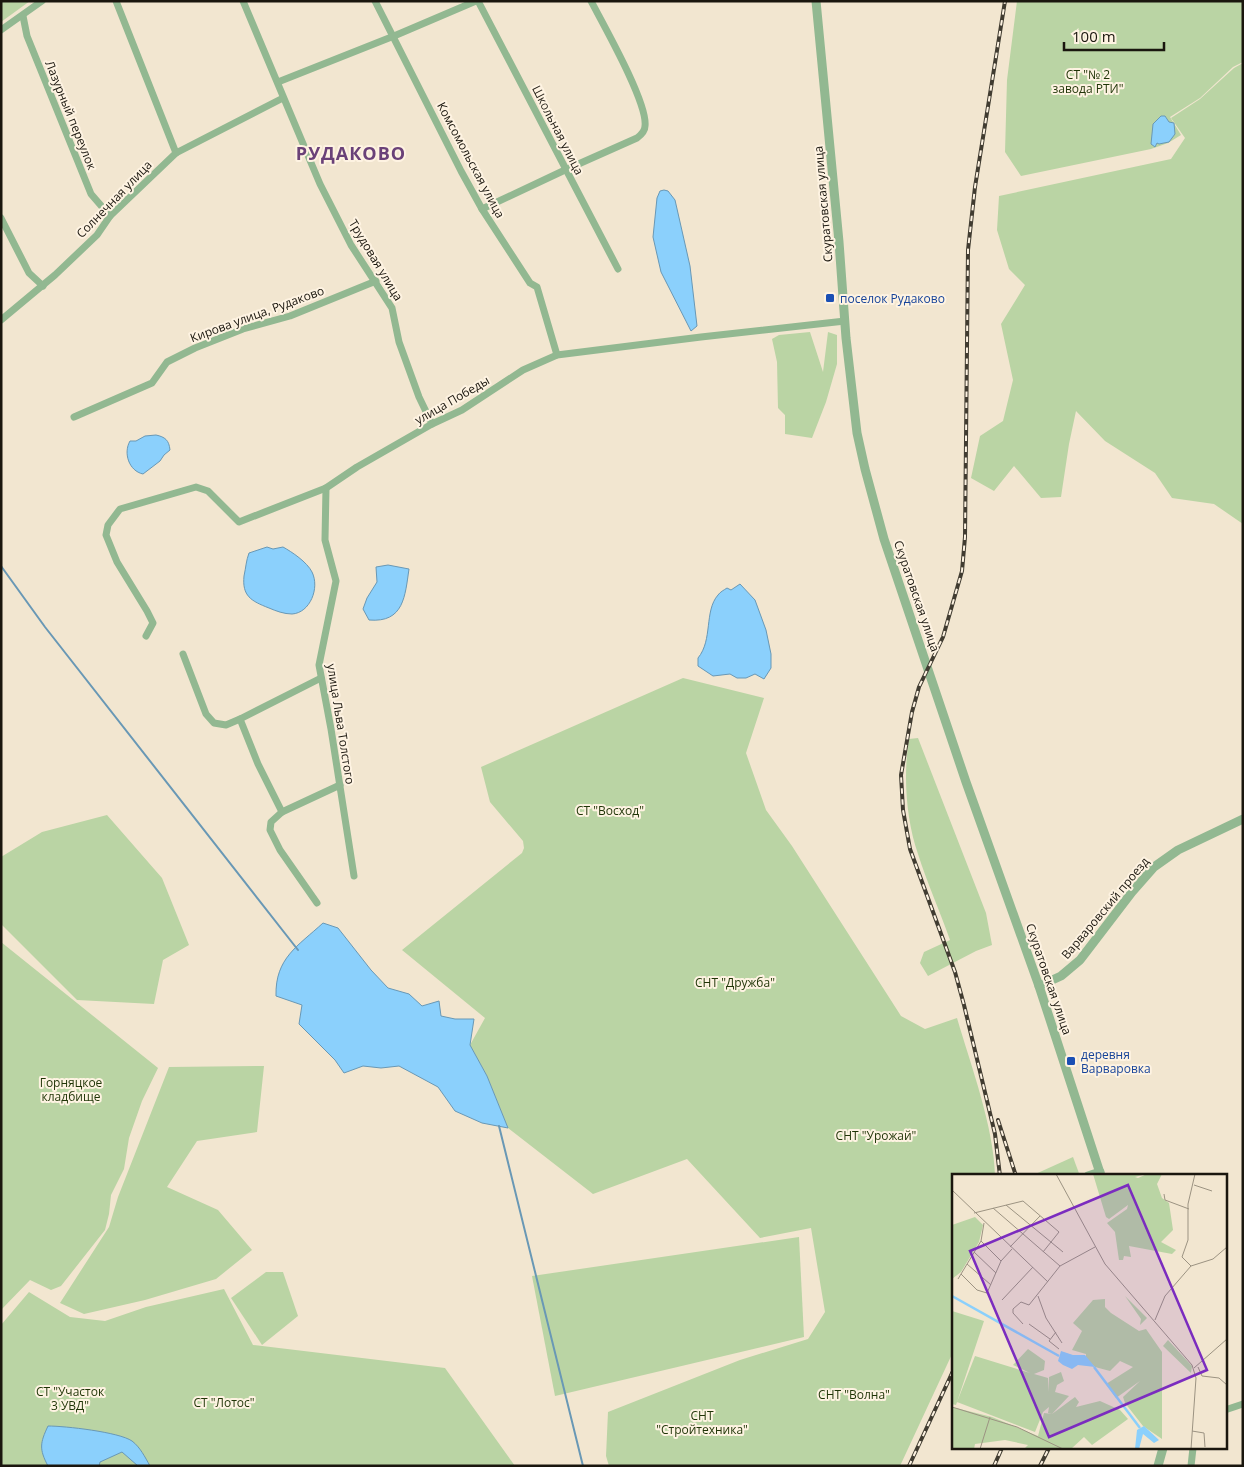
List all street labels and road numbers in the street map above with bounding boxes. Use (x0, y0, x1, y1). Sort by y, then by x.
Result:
street label: Лазурный переулок (41, 58, 101, 173)
street label: Школьная улица (528, 82, 588, 178)
street label: Комсомольская улица (433, 99, 509, 221)
street label: Скуратовская улица (809, 145, 837, 263)
street label: Солнечная улица (72, 156, 156, 242)
street label: Трудовая улица (345, 216, 407, 304)
street label: Кирова улица, Рудаково (188, 282, 326, 346)
street label: улица Победы (411, 372, 493, 428)
street label: Скуратовская улица (890, 538, 944, 654)
street label: улица Льва Толстого (323, 663, 359, 785)
street label: Варваровский проезд (1057, 853, 1153, 963)
street label: Скуратовская улица (1022, 921, 1076, 1037)

